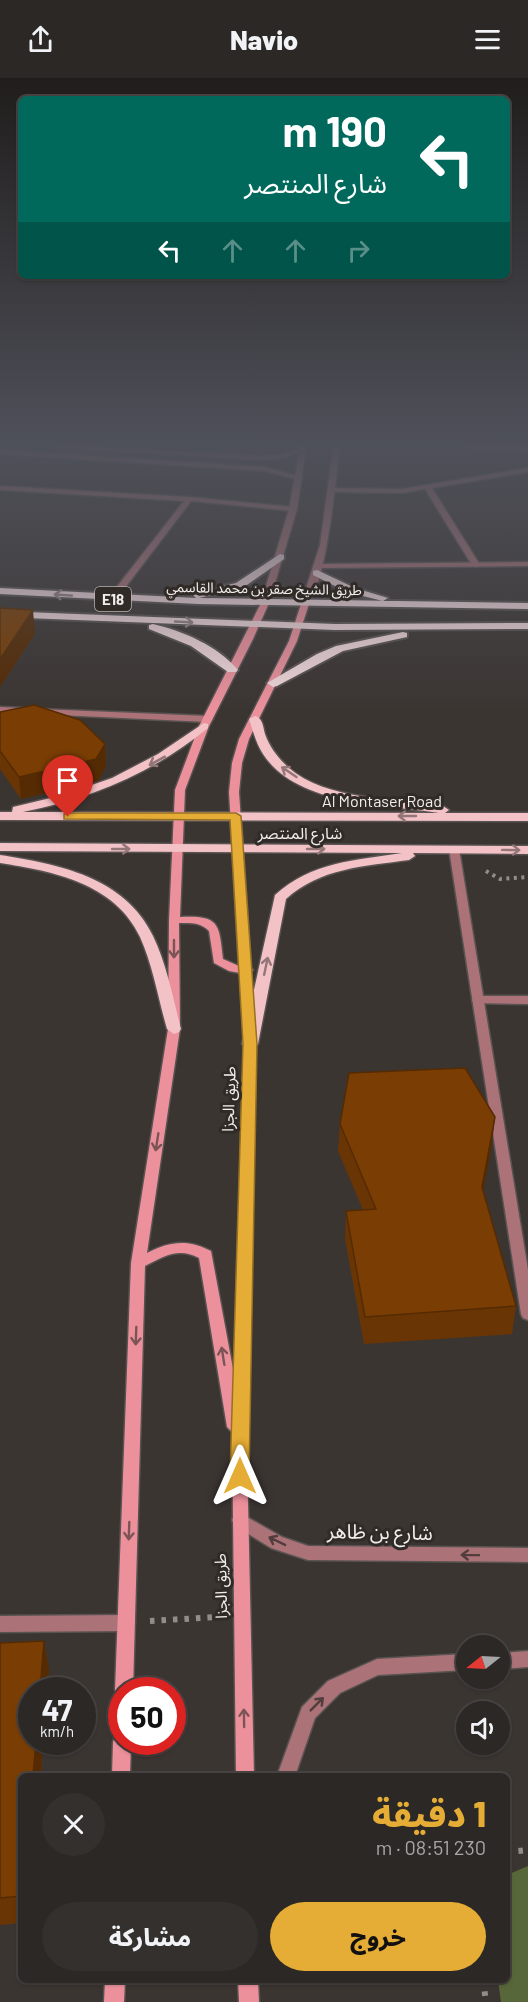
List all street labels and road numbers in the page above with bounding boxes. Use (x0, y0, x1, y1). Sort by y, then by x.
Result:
street label: طريق الشيخ صقر بن محمد القاسمي (166, 578, 362, 601)
road number: E18 (95, 587, 131, 611)
street label: Al Montaser Road (322, 791, 442, 810)
street label: شارع المنتصر (257, 823, 342, 846)
street label: طريق الجزا (217, 1066, 241, 1132)
street label: شارع بن ظاهر (326, 1518, 433, 1548)
street label: طريق الجزا (210, 1553, 232, 1619)

